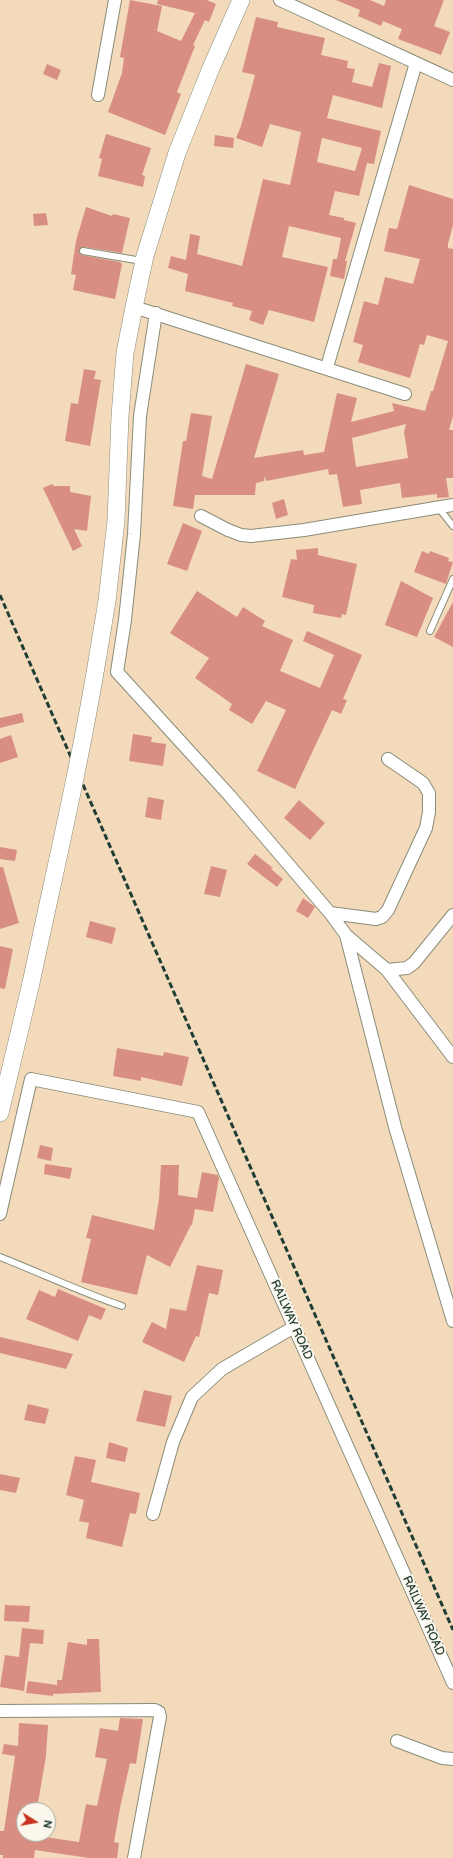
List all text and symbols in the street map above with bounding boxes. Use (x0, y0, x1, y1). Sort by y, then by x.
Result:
street label: RAILWAY ROAD (267, 1278, 315, 1362)
street label: RAILWAY ROAD (399, 1574, 447, 1658)
north arrow (16, 1802, 56, 1842)
text: N (40, 1819, 54, 1829)

